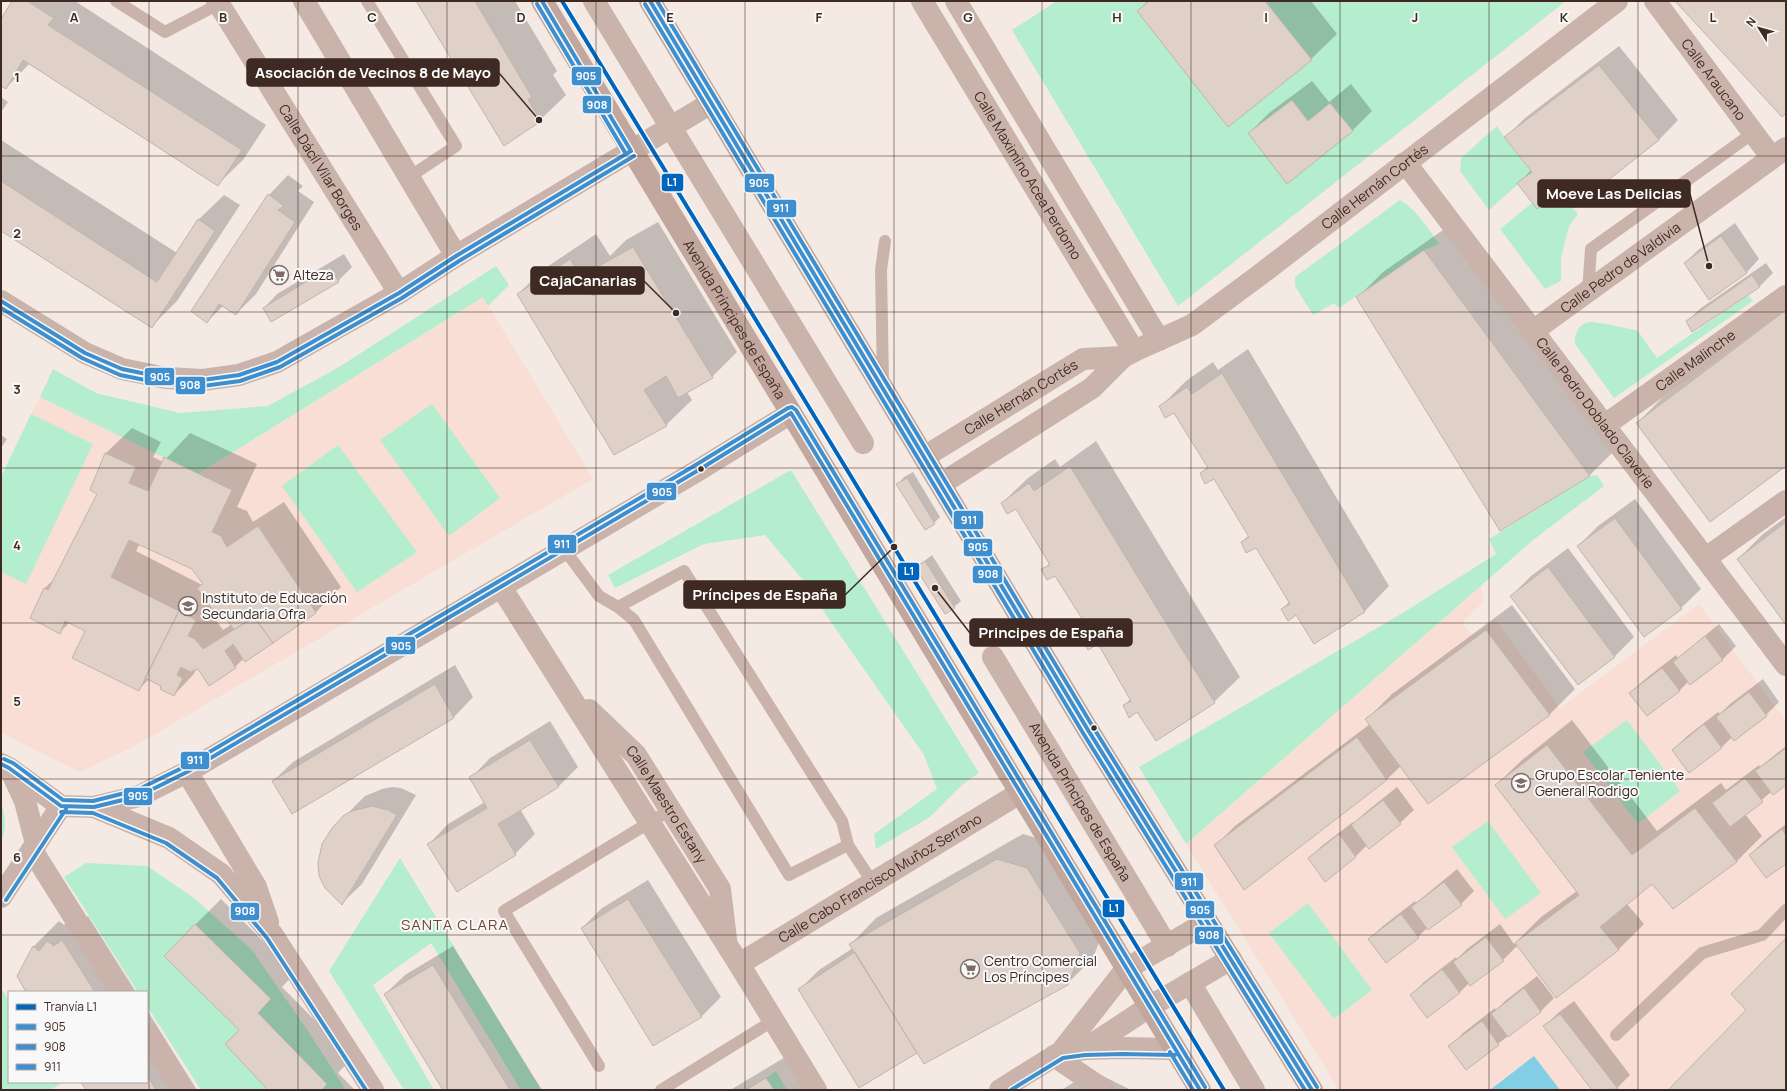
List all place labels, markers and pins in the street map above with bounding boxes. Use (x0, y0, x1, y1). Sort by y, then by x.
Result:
callout: Asociación de Vecinos 8 de Mayo (247, 59, 499, 86)
callout: Moeve Las Delicias (1538, 180, 1690, 207)
supermarket icon: Alteza (268, 264, 290, 286)
place label: Alteza (293, 265, 333, 284)
callout: CajaCanarias (531, 267, 644, 294)
unlabelled marker (696, 464, 706, 474)
callout: Príncipes de España (684, 581, 845, 608)
place label: Instituto de Educación Secundaria Ofra (202, 588, 347, 623)
school or university icon: Instituto de Educación Secundaria Ofra (177, 595, 199, 617)
callout: Principes de España (970, 619, 1132, 646)
unlabelled marker (1089, 723, 1099, 733)
place label: Grupo Escolar Teniente General Rodrigo (1535, 765, 1684, 800)
school or university icon: Grupo Escolar Teniente General Rodrigo (1510, 772, 1532, 794)
place label: Centro Comercial Los Príncipes (984, 951, 1097, 986)
supermarket icon: Centro Comercial Los Príncipes (959, 958, 981, 980)

